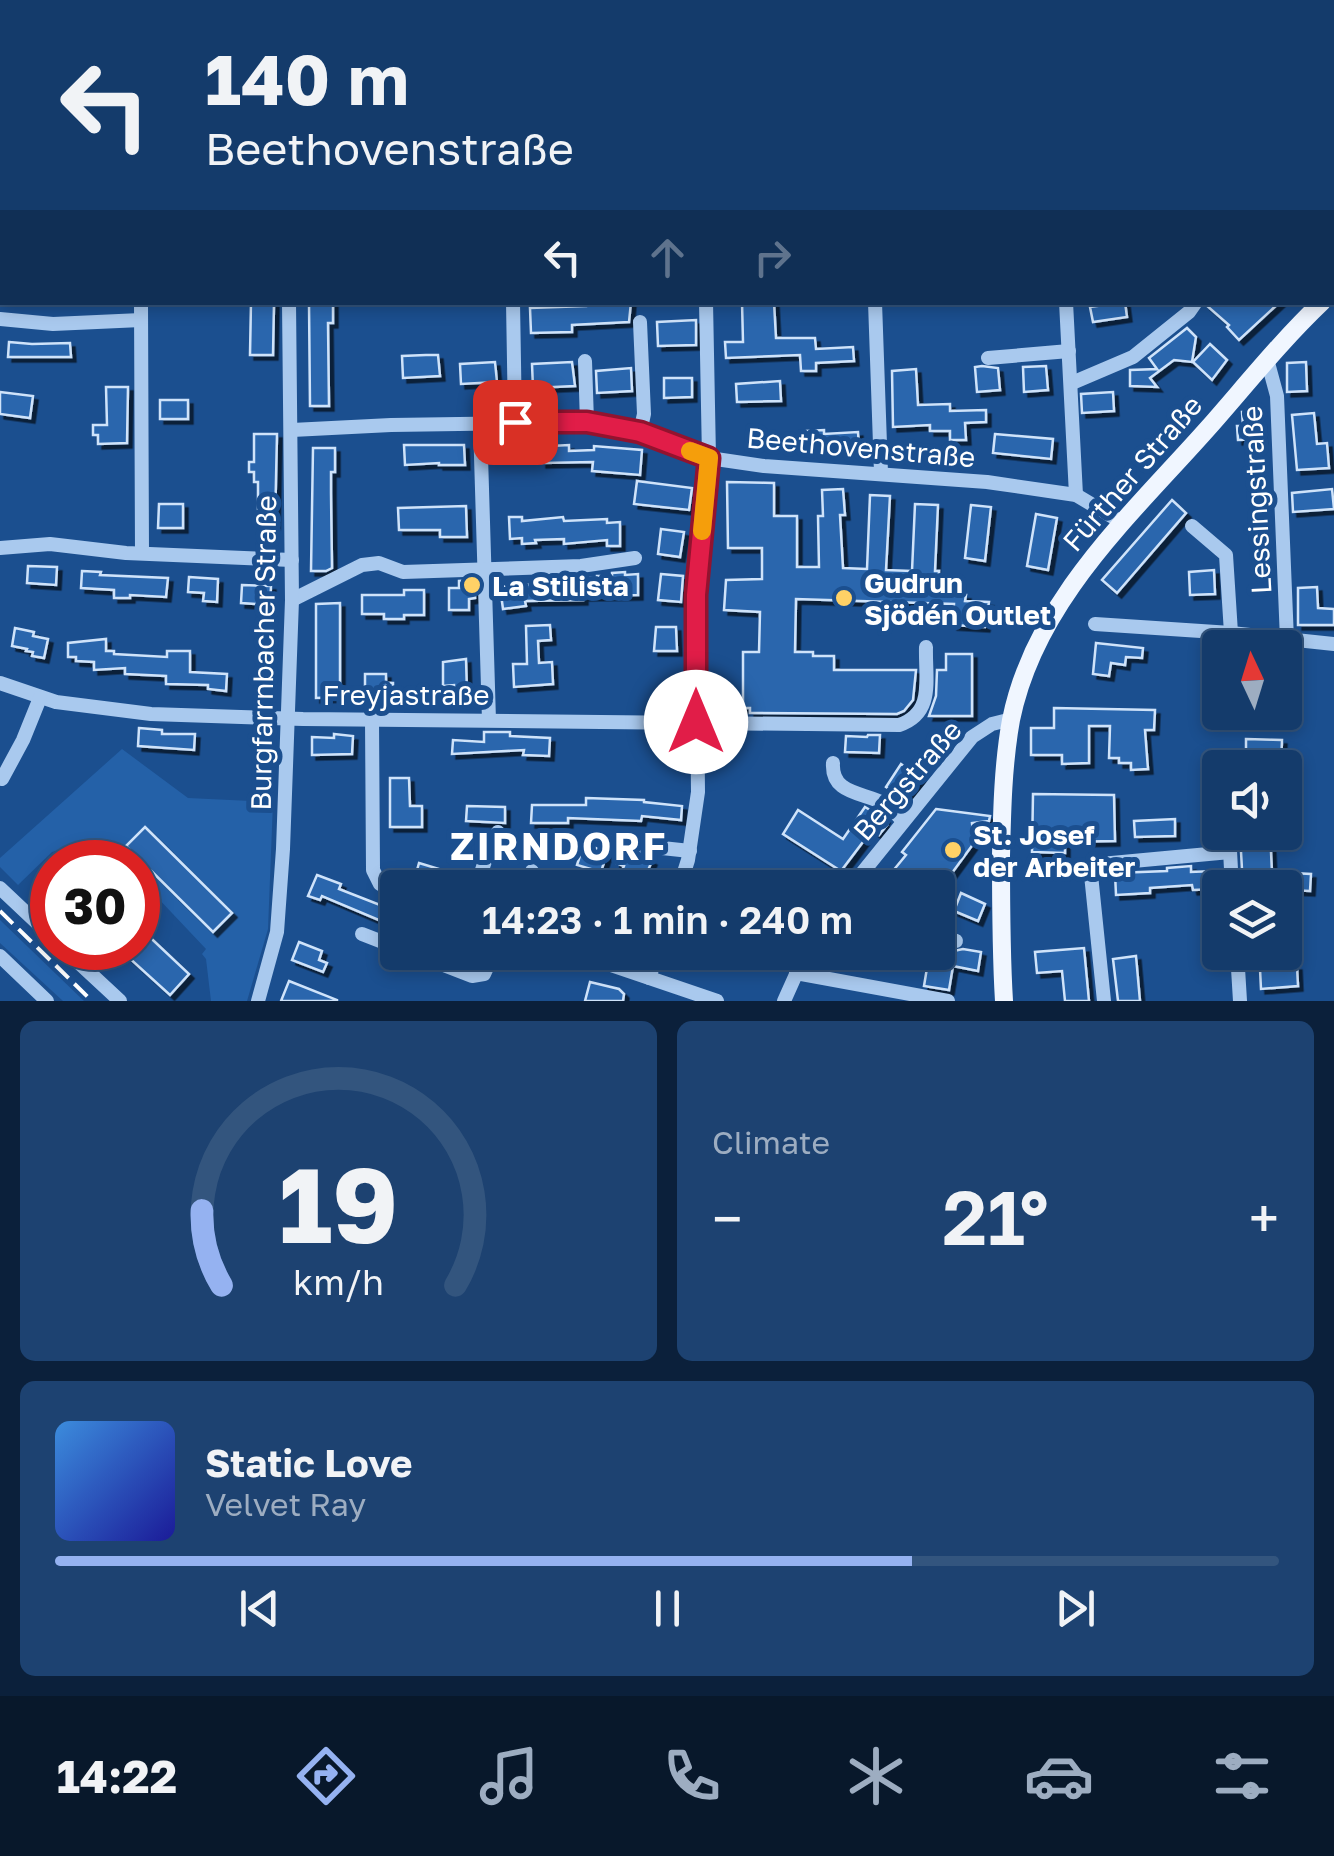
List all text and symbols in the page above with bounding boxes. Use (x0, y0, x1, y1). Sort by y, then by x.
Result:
text: 140 m (205, 36, 409, 120)
icon: left (40, 40, 170, 170)
text: Beethovenstraße (205, 121, 574, 175)
icon: left (535, 230, 590, 285)
icon: ahead (640, 230, 695, 285)
icon: right (745, 230, 800, 285)
pin (473, 380, 558, 465)
street label: Fürther Straße (1056, 389, 1208, 557)
icon: arrive (488, 395, 543, 450)
street label: Lessingstraße (1235, 405, 1277, 595)
street label: Beethovenstraße (745, 421, 977, 473)
street label: Burgfarrnbacher Straße (244, 495, 282, 811)
place label: Gudrun Sjödén Outlet (864, 566, 1051, 631)
place label: La Stilista (492, 569, 629, 602)
marker: La Stilista (461, 574, 483, 596)
marker: Gudrun Sjödén Outlet (833, 587, 855, 609)
north arrow (1202, 630, 1302, 730)
map controls (1202, 630, 1302, 970)
position arrow (644, 670, 748, 774)
street label: Freyjastraße (323, 678, 489, 711)
street label: Bergstraße (846, 713, 968, 847)
button: sound (1202, 750, 1302, 850)
place label: St. Josef der Arbeiter (973, 818, 1136, 883)
district label: ZIRNDORF (450, 823, 668, 868)
marker: St. Josef der Arbeiter (942, 839, 964, 861)
speed limit sign: 30 (30, 840, 160, 970)
button: layers (1202, 870, 1302, 970)
text: 14:23 · 1 min · 240 m (482, 897, 853, 942)
text: Climate (712, 1123, 830, 1161)
text: 19 (279, 1141, 398, 1266)
text: 21° (942, 1171, 1049, 1262)
text: − (712, 1185, 742, 1251)
text: + (1249, 1185, 1279, 1251)
text: km/h (293, 1260, 384, 1303)
text: Static Love (205, 1440, 412, 1485)
text: Velvet Ray (205, 1485, 366, 1523)
icon: previous (232, 1581, 287, 1636)
icon: pause (640, 1581, 695, 1636)
icon: next (1048, 1581, 1103, 1636)
icon: directions (291, 1741, 361, 1811)
icon: music (474, 1741, 544, 1811)
icon: phone (657, 1741, 727, 1811)
icon: climate (841, 1741, 911, 1811)
icon: car (1024, 1741, 1094, 1811)
icon: filters (1207, 1741, 1277, 1811)
text: 14:22 (57, 1749, 177, 1803)

